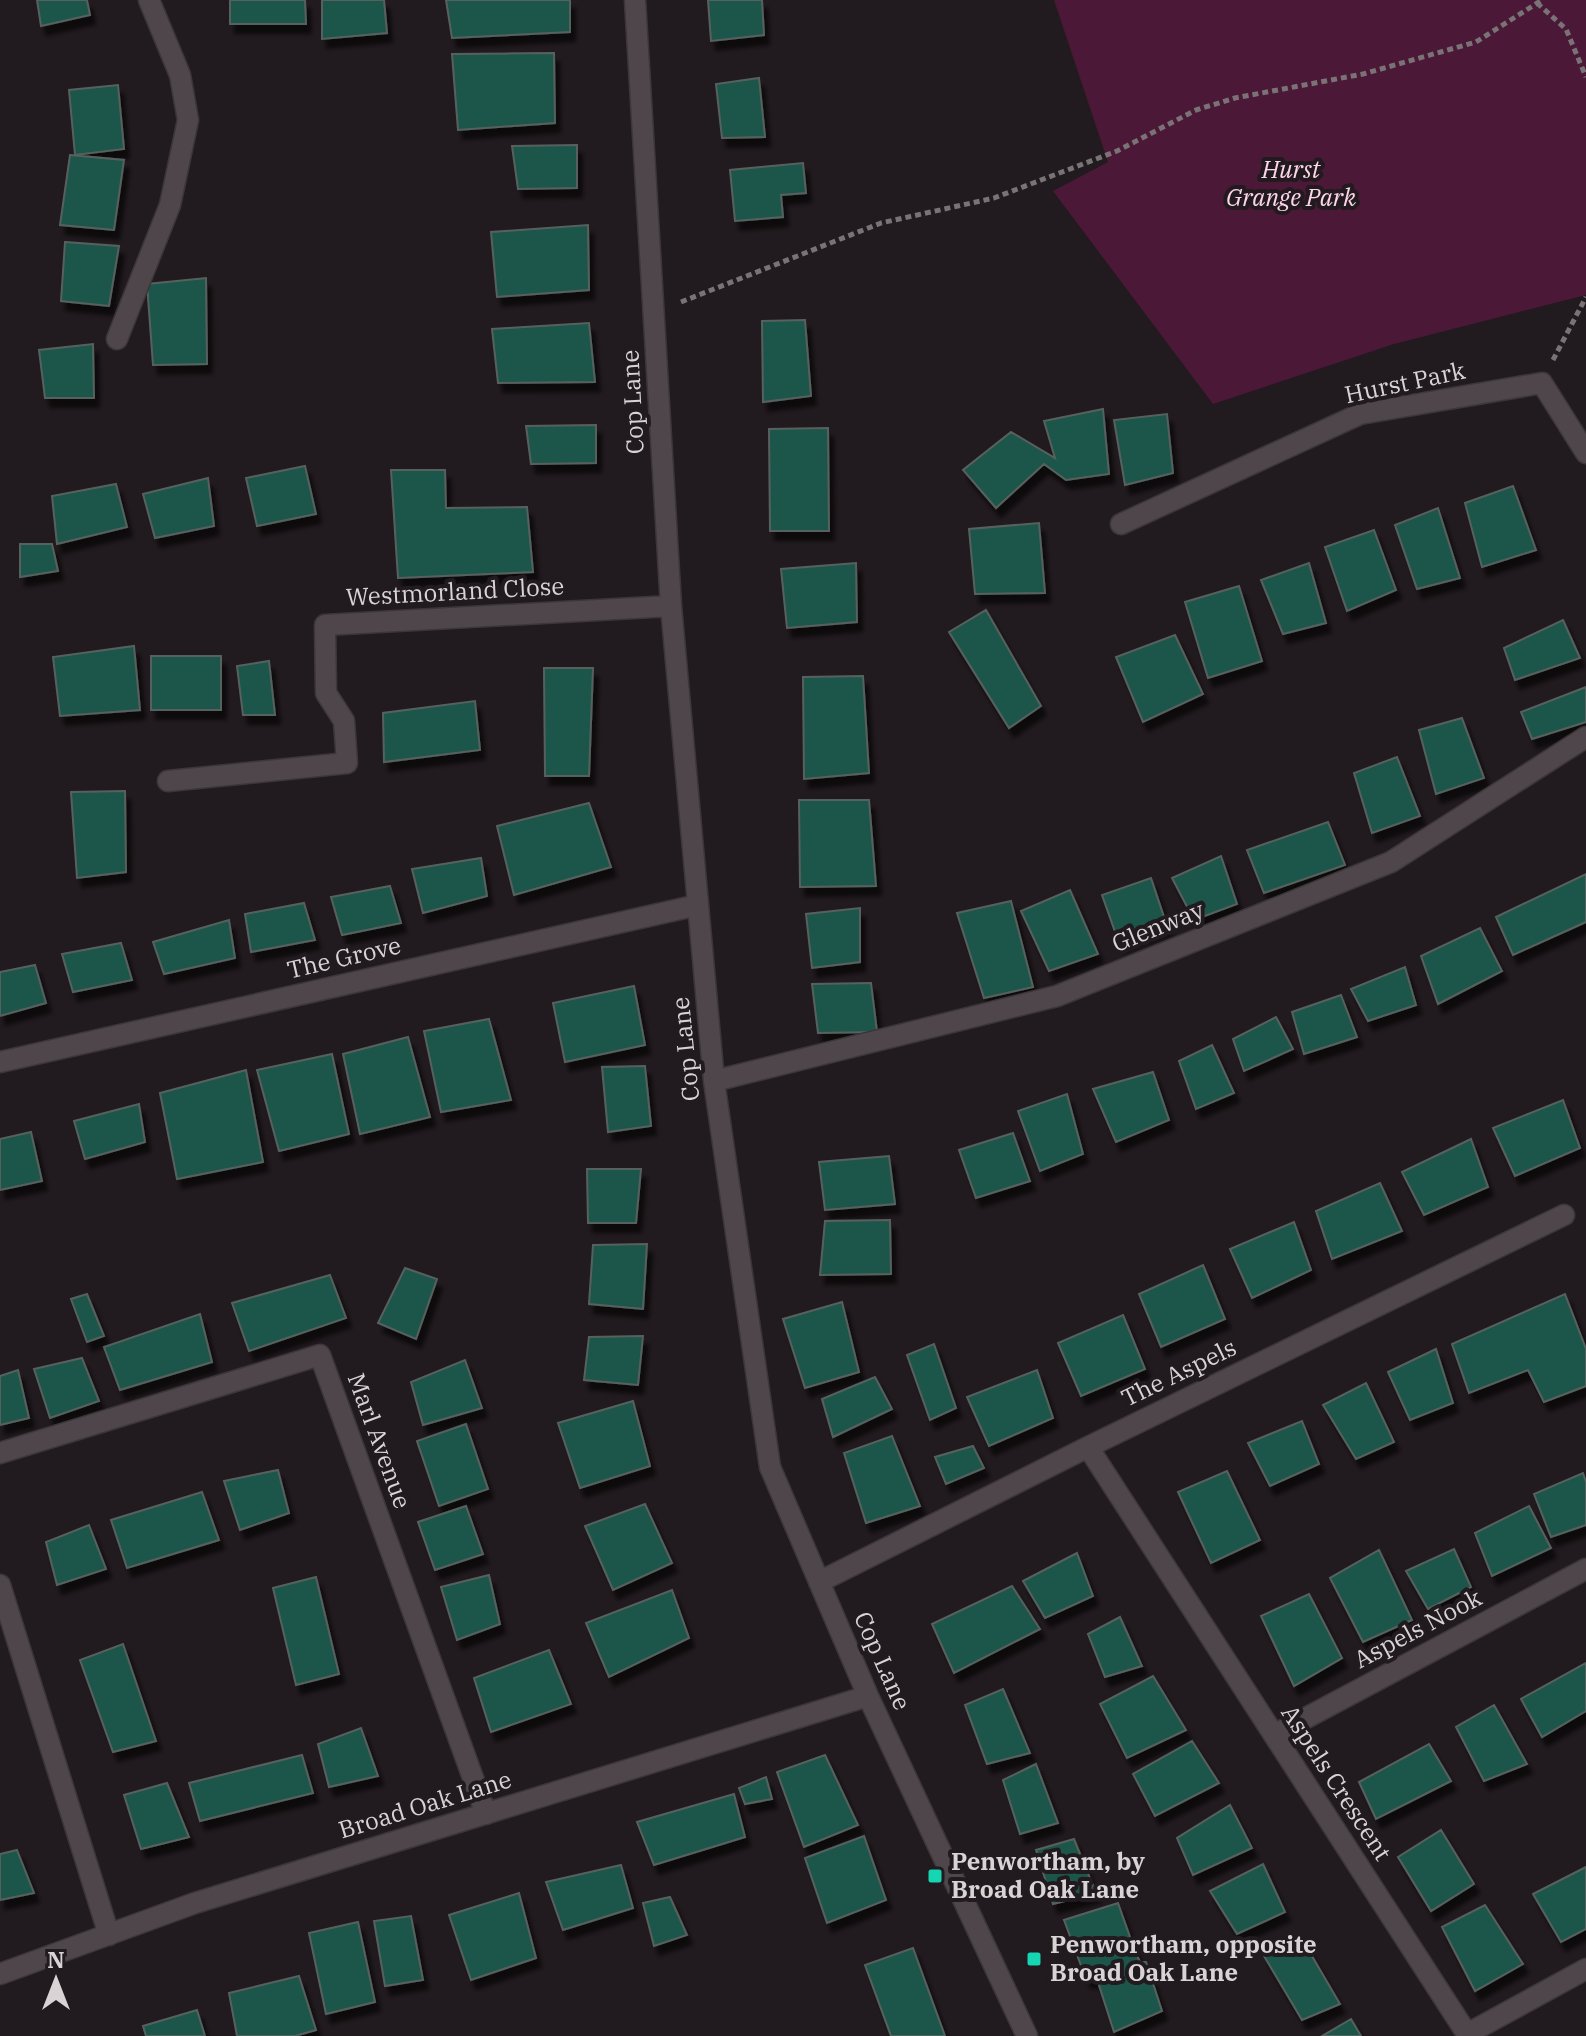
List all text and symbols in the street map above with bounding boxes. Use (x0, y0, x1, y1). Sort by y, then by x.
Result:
park label: Hurst Grange Park (1226, 153, 1356, 213)
street label: Cop Lane (613, 349, 651, 455)
street label: Hurst Park (1342, 354, 1468, 410)
street label: Westmorland Close (345, 569, 565, 613)
street label: Glenway (1107, 893, 1209, 959)
street label: The Grove (284, 928, 404, 986)
street label: Cop Lane (664, 995, 706, 1103)
street label: The Aspels (1116, 1331, 1241, 1414)
street label: Marl Avenue (341, 1369, 419, 1513)
street label: Aspels Nook (1348, 1581, 1487, 1675)
street label: Cop Lane (847, 1606, 919, 1715)
street label: Aspels Crescent (1274, 1698, 1399, 1867)
street label: Broad Oak Lane (334, 1763, 515, 1846)
place label: Penwortham, by Broad Oak Lane (951, 1845, 1145, 1905)
marker: Penwortham, by Broad Oak Lane (926, 1867, 944, 1885)
place label: Penwortham, opposite Broad Oak Lane (1050, 1928, 1317, 1988)
north arrow (16, 1940, 96, 2020)
text: N (47, 1945, 65, 1974)
marker: Penwortham, opposite Broad Oak Lane (1025, 1950, 1043, 1968)

